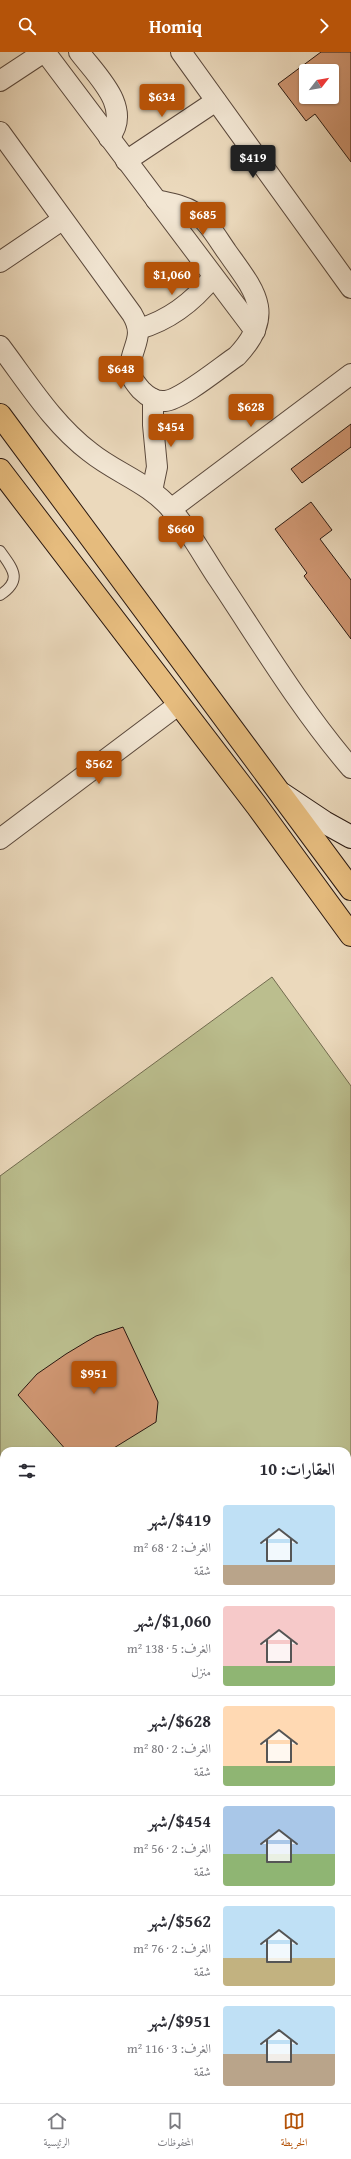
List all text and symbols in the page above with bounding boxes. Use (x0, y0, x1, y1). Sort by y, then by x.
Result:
text: Homiq (149, 13, 202, 40)
icon: search (16, 15, 38, 37)
icon: forward (313, 15, 335, 37)
north arrow (299, 64, 339, 104)
map controls (299, 64, 339, 104)
pin: $634 (138, 84, 186, 118)
text: $634 (149, 87, 175, 106)
pin: $419 (229, 145, 277, 179)
text: $419 (240, 148, 266, 167)
pin: $685 (179, 202, 227, 236)
text: $685 (190, 205, 216, 224)
pin: $1,060 (139, 262, 205, 296)
text: $1,060 (153, 265, 191, 284)
pin: $648 (97, 356, 145, 390)
text: $648 (108, 359, 134, 378)
pin: $628 (227, 394, 275, 428)
text: $628 (238, 397, 264, 416)
pin: $454 (147, 414, 195, 448)
text: $454 (158, 417, 184, 436)
pin: $660 (157, 516, 205, 550)
text: $660 (168, 519, 194, 538)
pin: $562 (75, 751, 123, 785)
text: $562 (86, 754, 112, 773)
pin: $951 (70, 1361, 118, 1395)
text: $951 (81, 1364, 107, 1383)
text: العقارات: 10 (259, 1456, 335, 1481)
icon: filters (16, 1460, 38, 1482)
text: $419/شهر (148, 1507, 211, 1532)
icon: home (255, 1521, 303, 1569)
text: الغرف: 2 · 68 m² (133, 1538, 211, 1557)
text: شقة (194, 1561, 211, 1580)
text: $1,060/شهر (135, 1608, 211, 1633)
icon: home (255, 1622, 303, 1670)
text: الغرف: 5 · 138 m² (127, 1639, 211, 1658)
text: منزل (191, 1662, 211, 1681)
text: $628/شهر (148, 1708, 211, 1733)
icon: home (255, 1722, 303, 1770)
text: الغرف: 2 · 80 m² (133, 1739, 211, 1758)
text: شقة (194, 1762, 211, 1781)
text: $454/شهر (148, 1808, 211, 1833)
icon: home (255, 1822, 303, 1870)
text: الغرف: 2 · 56 m² (133, 1839, 211, 1858)
text: شقة (194, 1862, 211, 1881)
text: $562/شهر (148, 1908, 211, 1933)
icon: home (255, 1922, 303, 1970)
text: الغرف: 2 · 76 m² (133, 1939, 211, 1958)
text: شقة (194, 1962, 211, 1981)
text: $951/شهر (148, 2008, 211, 2033)
icon: home (255, 2022, 303, 2070)
text: الغرف: 3 · 116 m² (127, 2039, 211, 2058)
text: شقة (194, 2062, 211, 2081)
tab: الرئيسية (44, 2110, 70, 2153)
tab: المحفوظات (157, 2110, 193, 2153)
tab: الخريطة (281, 2110, 307, 2153)

